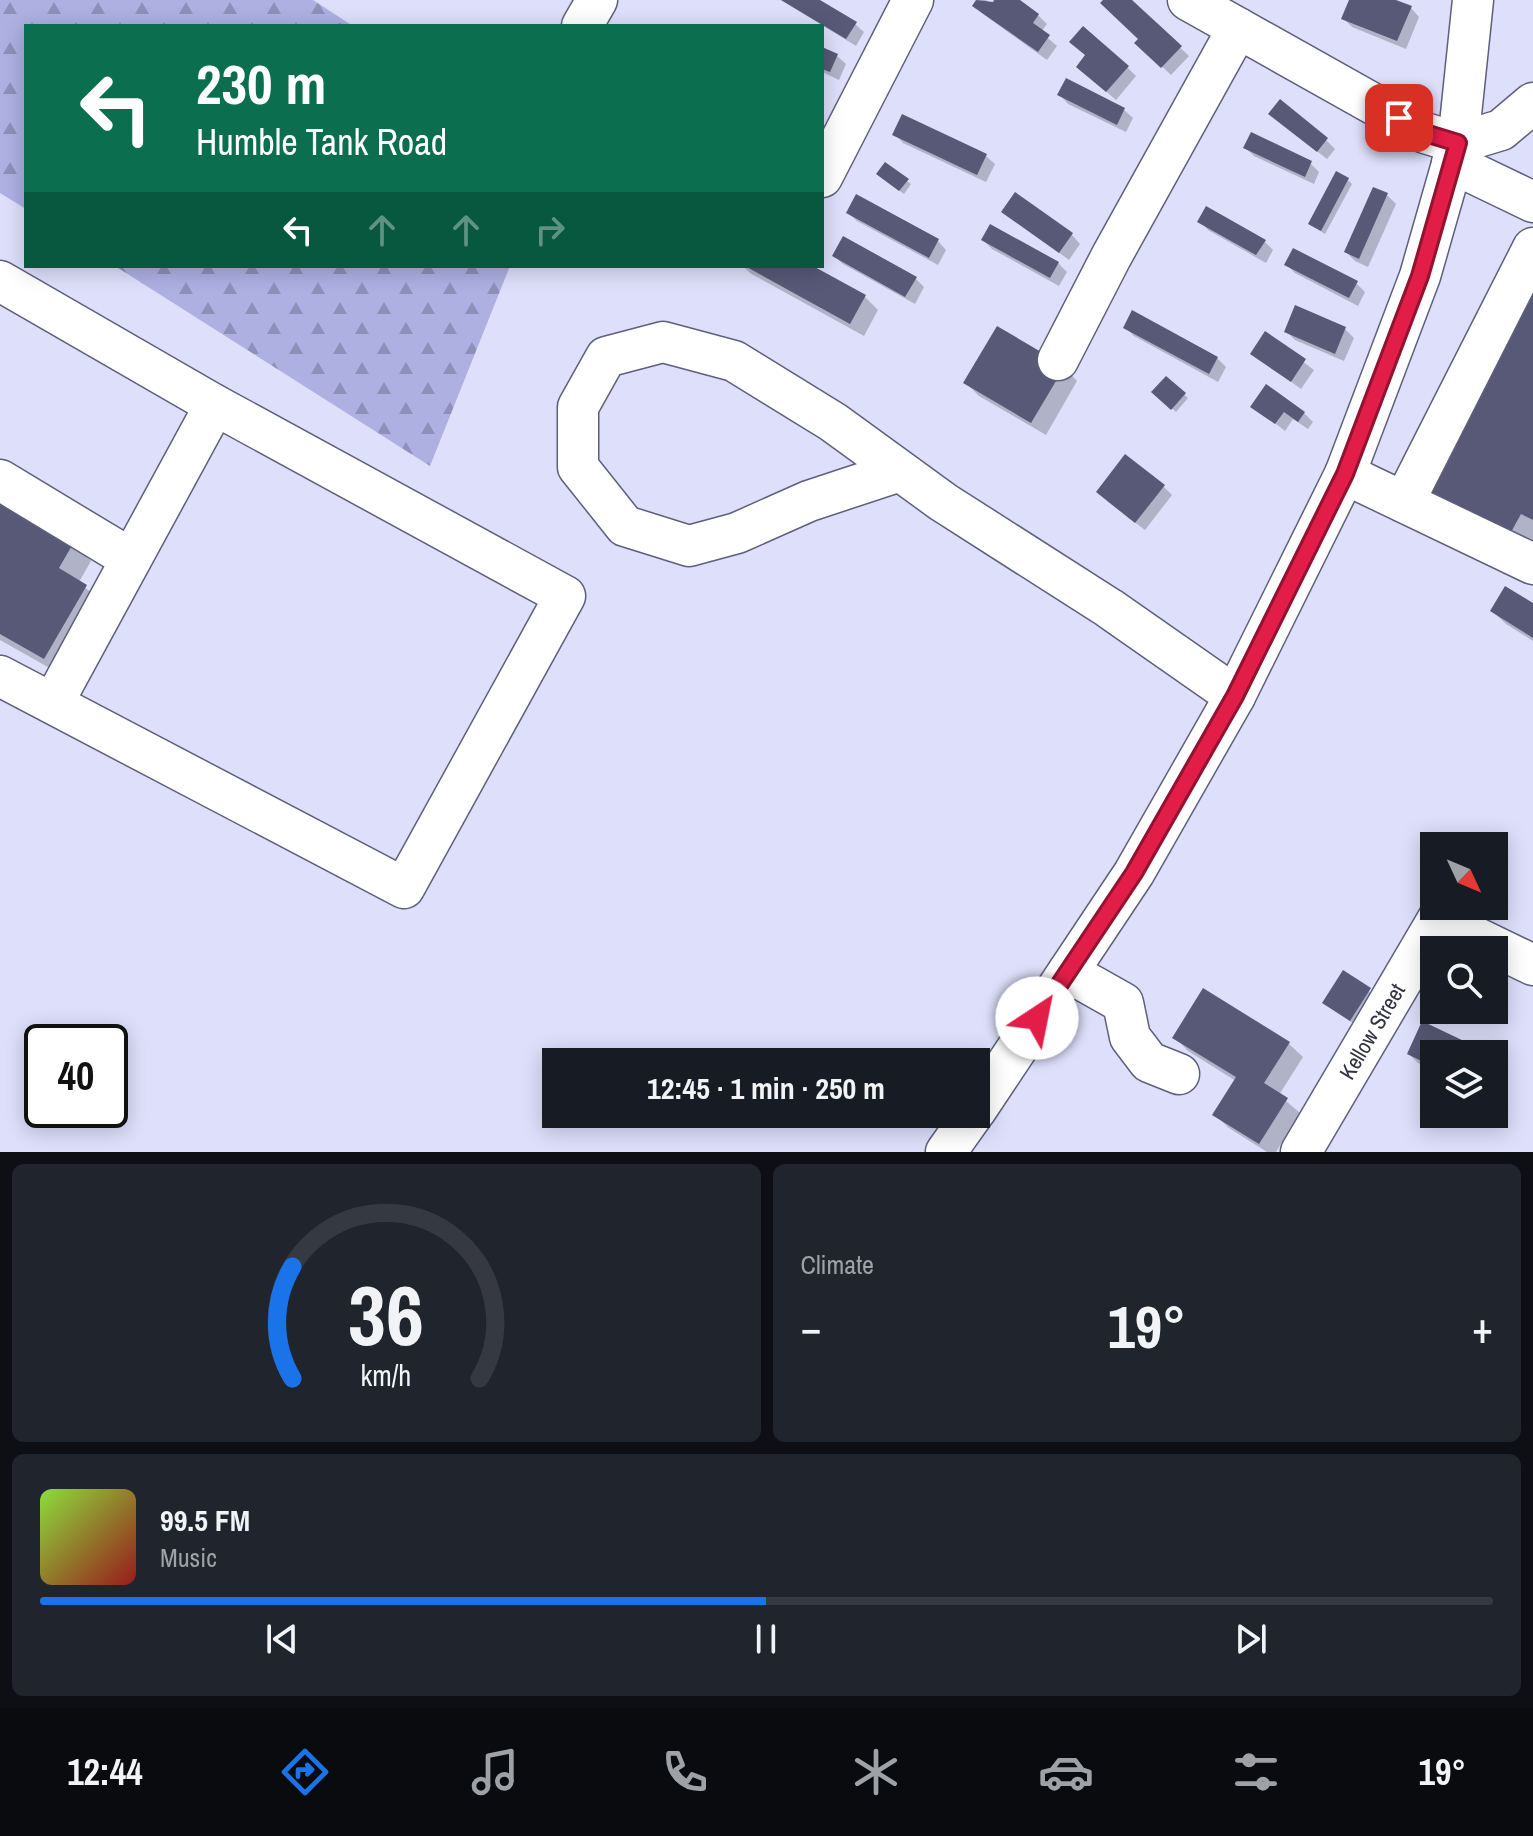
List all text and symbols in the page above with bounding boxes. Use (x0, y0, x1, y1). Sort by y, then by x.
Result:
text: 230 m (196, 46, 326, 121)
icon: left (64, 56, 168, 160)
pin (1365, 84, 1433, 152)
icon: arrive (1377, 96, 1421, 140)
text: Humble Tank Road (196, 118, 447, 166)
icon: left (276, 208, 320, 252)
icon: ahead (360, 208, 404, 252)
icon: ahead (444, 208, 488, 252)
icon: right (528, 208, 572, 252)
north arrow (1420, 832, 1508, 920)
map controls (1420, 832, 1508, 1128)
button: search (1420, 936, 1508, 1024)
position arrow (995, 976, 1079, 1060)
street label: Kellow Street (1332, 978, 1412, 1085)
speed limit sign: 40 (24, 1024, 128, 1128)
button: layers (1420, 1040, 1508, 1128)
text: 12:45 · 1 min · 250 m (647, 1068, 885, 1108)
text: Climate (801, 1247, 874, 1282)
text: 36 (348, 1259, 424, 1371)
text: 19° (1107, 1286, 1186, 1367)
text: − (801, 1297, 822, 1357)
text: + (1472, 1297, 1493, 1357)
text: km/h (361, 1356, 412, 1395)
text: 99.5 FM (160, 1500, 250, 1540)
text: Music (160, 1540, 217, 1575)
icon: previous (260, 1617, 304, 1661)
icon: pause (744, 1617, 788, 1661)
icon: next (1229, 1617, 1273, 1661)
icon: directions (277, 1744, 333, 1800)
icon: music (467, 1744, 523, 1800)
icon: phone (657, 1744, 713, 1800)
icon: climate (848, 1744, 904, 1800)
icon: car (1038, 1744, 1094, 1800)
icon: filters (1228, 1744, 1284, 1800)
text: 12:44 (67, 1748, 143, 1796)
text: 19° (1419, 1748, 1466, 1796)

